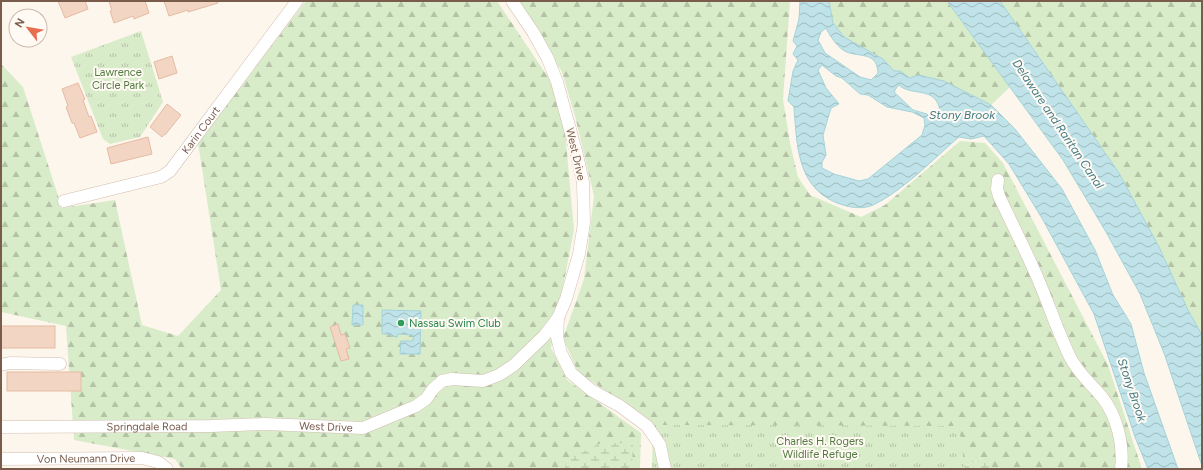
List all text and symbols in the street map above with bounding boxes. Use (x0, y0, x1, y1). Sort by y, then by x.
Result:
north arrow (8, 8, 48, 48)
text: N (12, 16, 28, 30)
water label: Delaware and Raritan Canal (1009, 57, 1107, 192)
park label: Lawrence Circle Park (92, 66, 145, 92)
street label: Karin Court (179, 104, 223, 156)
water label: Stony Brook (929, 108, 996, 122)
street label: West Drive (563, 127, 588, 182)
place label: Nassau Swim Club (409, 317, 501, 330)
marker: Nassau Swim Club (396, 318, 406, 328)
water label: Stony Brook (1115, 357, 1150, 425)
street label: West Drive (299, 419, 353, 435)
street label: Springdale Road (107, 420, 187, 433)
park label: Charles H. Rogers Wildlife Refuge (776, 435, 864, 461)
street label: Von Neumann Drive (37, 452, 135, 466)

